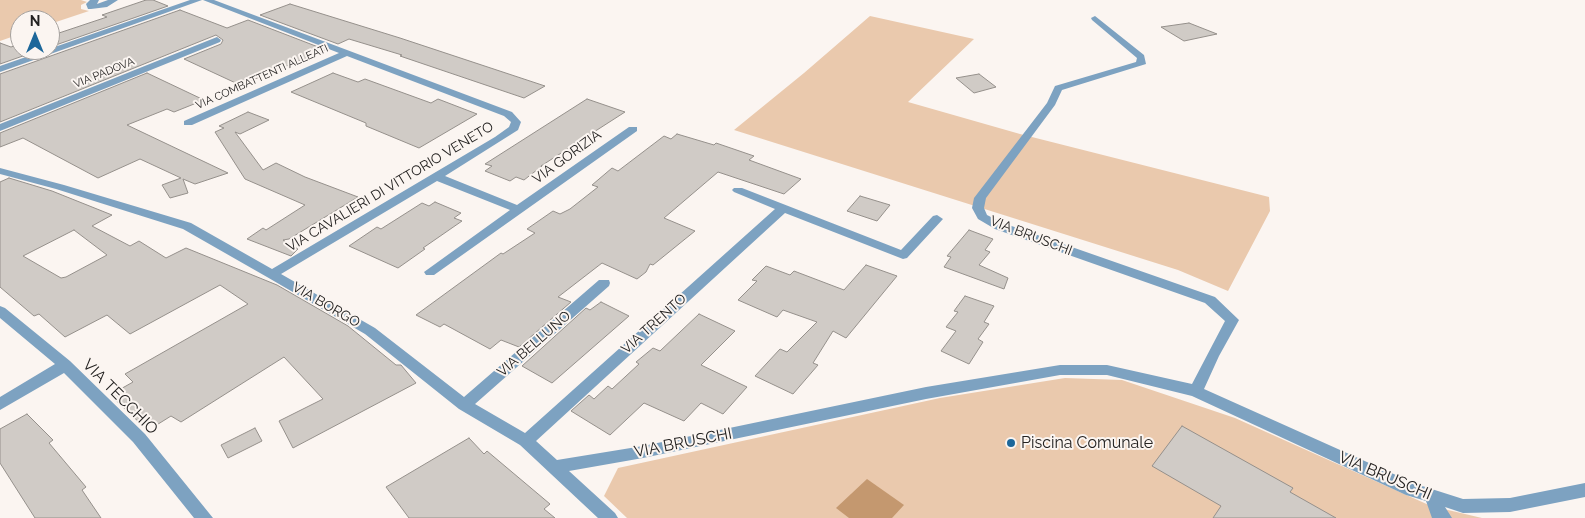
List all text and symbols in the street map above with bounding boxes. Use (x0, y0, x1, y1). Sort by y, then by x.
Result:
north arrow (10, 10, 60, 60)
text: N (30, 13, 40, 29)
street label: VIA COMBATTENTI ALLEATI (194, 42, 330, 112)
street label: VIA PADOVA (72, 55, 136, 91)
street label: VIA CAVALIERI DI VITTORIO VENETO (283, 118, 497, 256)
street label: VIA GORIZIA (529, 126, 605, 188)
street label: VIA BRUSCHI (987, 213, 1075, 259)
street label: VIA BORGO (289, 279, 363, 331)
street label: VIA TRENTO (618, 290, 690, 358)
street label: VIA BELLUNO (494, 308, 574, 380)
street label: VIA TECCHIO (78, 355, 162, 439)
street label: VIA BRUSCHI (632, 424, 734, 462)
place label: Piscina Comunale (1021, 433, 1153, 453)
marker: Piscina Comunale (1005, 437, 1017, 449)
street label: VIA BRUSCHI (1336, 448, 1434, 504)

